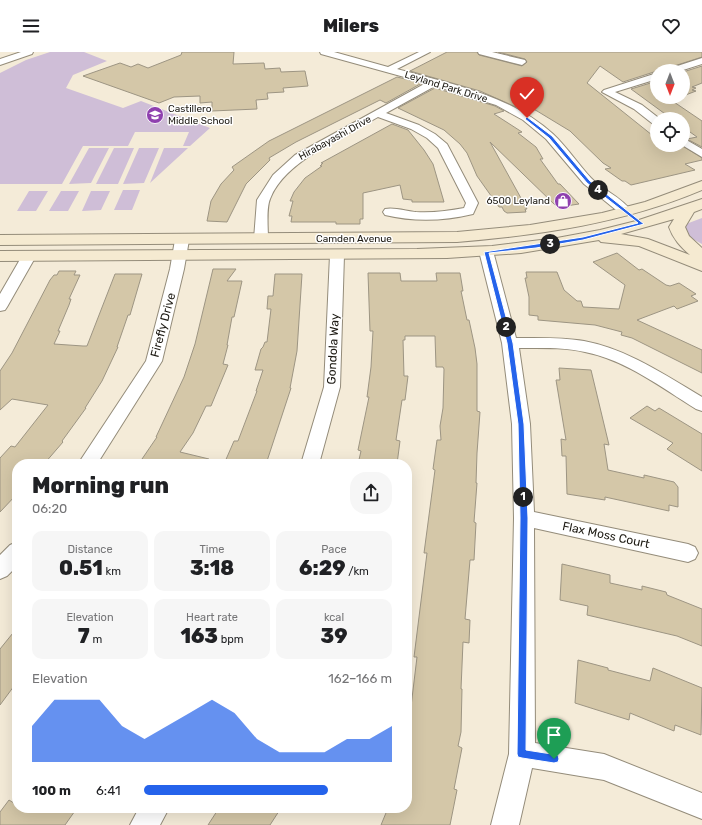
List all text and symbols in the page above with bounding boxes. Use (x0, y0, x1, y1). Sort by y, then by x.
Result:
icon: menu (20, 15, 42, 37)
text: Milers (323, 15, 379, 37)
icon: heart (660, 15, 682, 37)
north arrow (650, 64, 690, 104)
map controls (650, 64, 690, 152)
street label: Leyland Park Drive (403, 69, 489, 105)
pin (510, 77, 544, 118)
icon: check (516, 83, 538, 105)
place label: Castillero Middle School (168, 103, 232, 127)
school or university icon: Castillero Middle School (145, 105, 165, 125)
button: locate (650, 112, 690, 152)
street label: Hirabayashi Drive (297, 113, 374, 163)
pin: 4 (588, 180, 608, 200)
text: 4 (594, 183, 602, 196)
shop icon: 6500 Leyland (553, 191, 573, 211)
place label: 6500 Leyland (486, 195, 550, 207)
street label: Camden Avenue (316, 233, 392, 245)
pin: 3 (540, 234, 560, 254)
text: 3 (546, 237, 554, 250)
street label: Firefly Drive (148, 291, 178, 359)
street label: Gondola Way (324, 313, 342, 385)
pin: 2 (496, 317, 516, 337)
text: 2 (502, 320, 510, 333)
text: Morning run (32, 472, 169, 499)
button: share (350, 472, 392, 514)
pin: 1 (513, 487, 533, 507)
text: 1 (520, 490, 526, 503)
text: 06:20 (32, 501, 67, 516)
street label: Flax Moss Court (561, 519, 651, 551)
text: Distance (67, 543, 113, 556)
text: Time (200, 543, 224, 556)
text: Pace (321, 543, 347, 556)
text: 0.51 (59, 556, 103, 580)
text: 3:18 (190, 556, 234, 580)
text: 6:29 (299, 556, 345, 580)
text: km (103, 565, 121, 578)
text: /km (345, 565, 369, 578)
text: Elevation (66, 611, 114, 624)
text: Heart rate (186, 611, 238, 624)
text: kcal (324, 611, 344, 624)
text: 7 (78, 624, 90, 648)
text: 163 (180, 624, 218, 648)
text: 39 (321, 624, 347, 648)
text: m (90, 633, 102, 646)
text: bpm (218, 633, 244, 646)
text: Elevation (32, 671, 88, 686)
text: 162–166 m (328, 671, 392, 686)
pin (537, 718, 571, 759)
icon: arrive (543, 724, 565, 746)
text: 100 m (32, 783, 71, 798)
text: 6:41 (96, 783, 121, 798)

